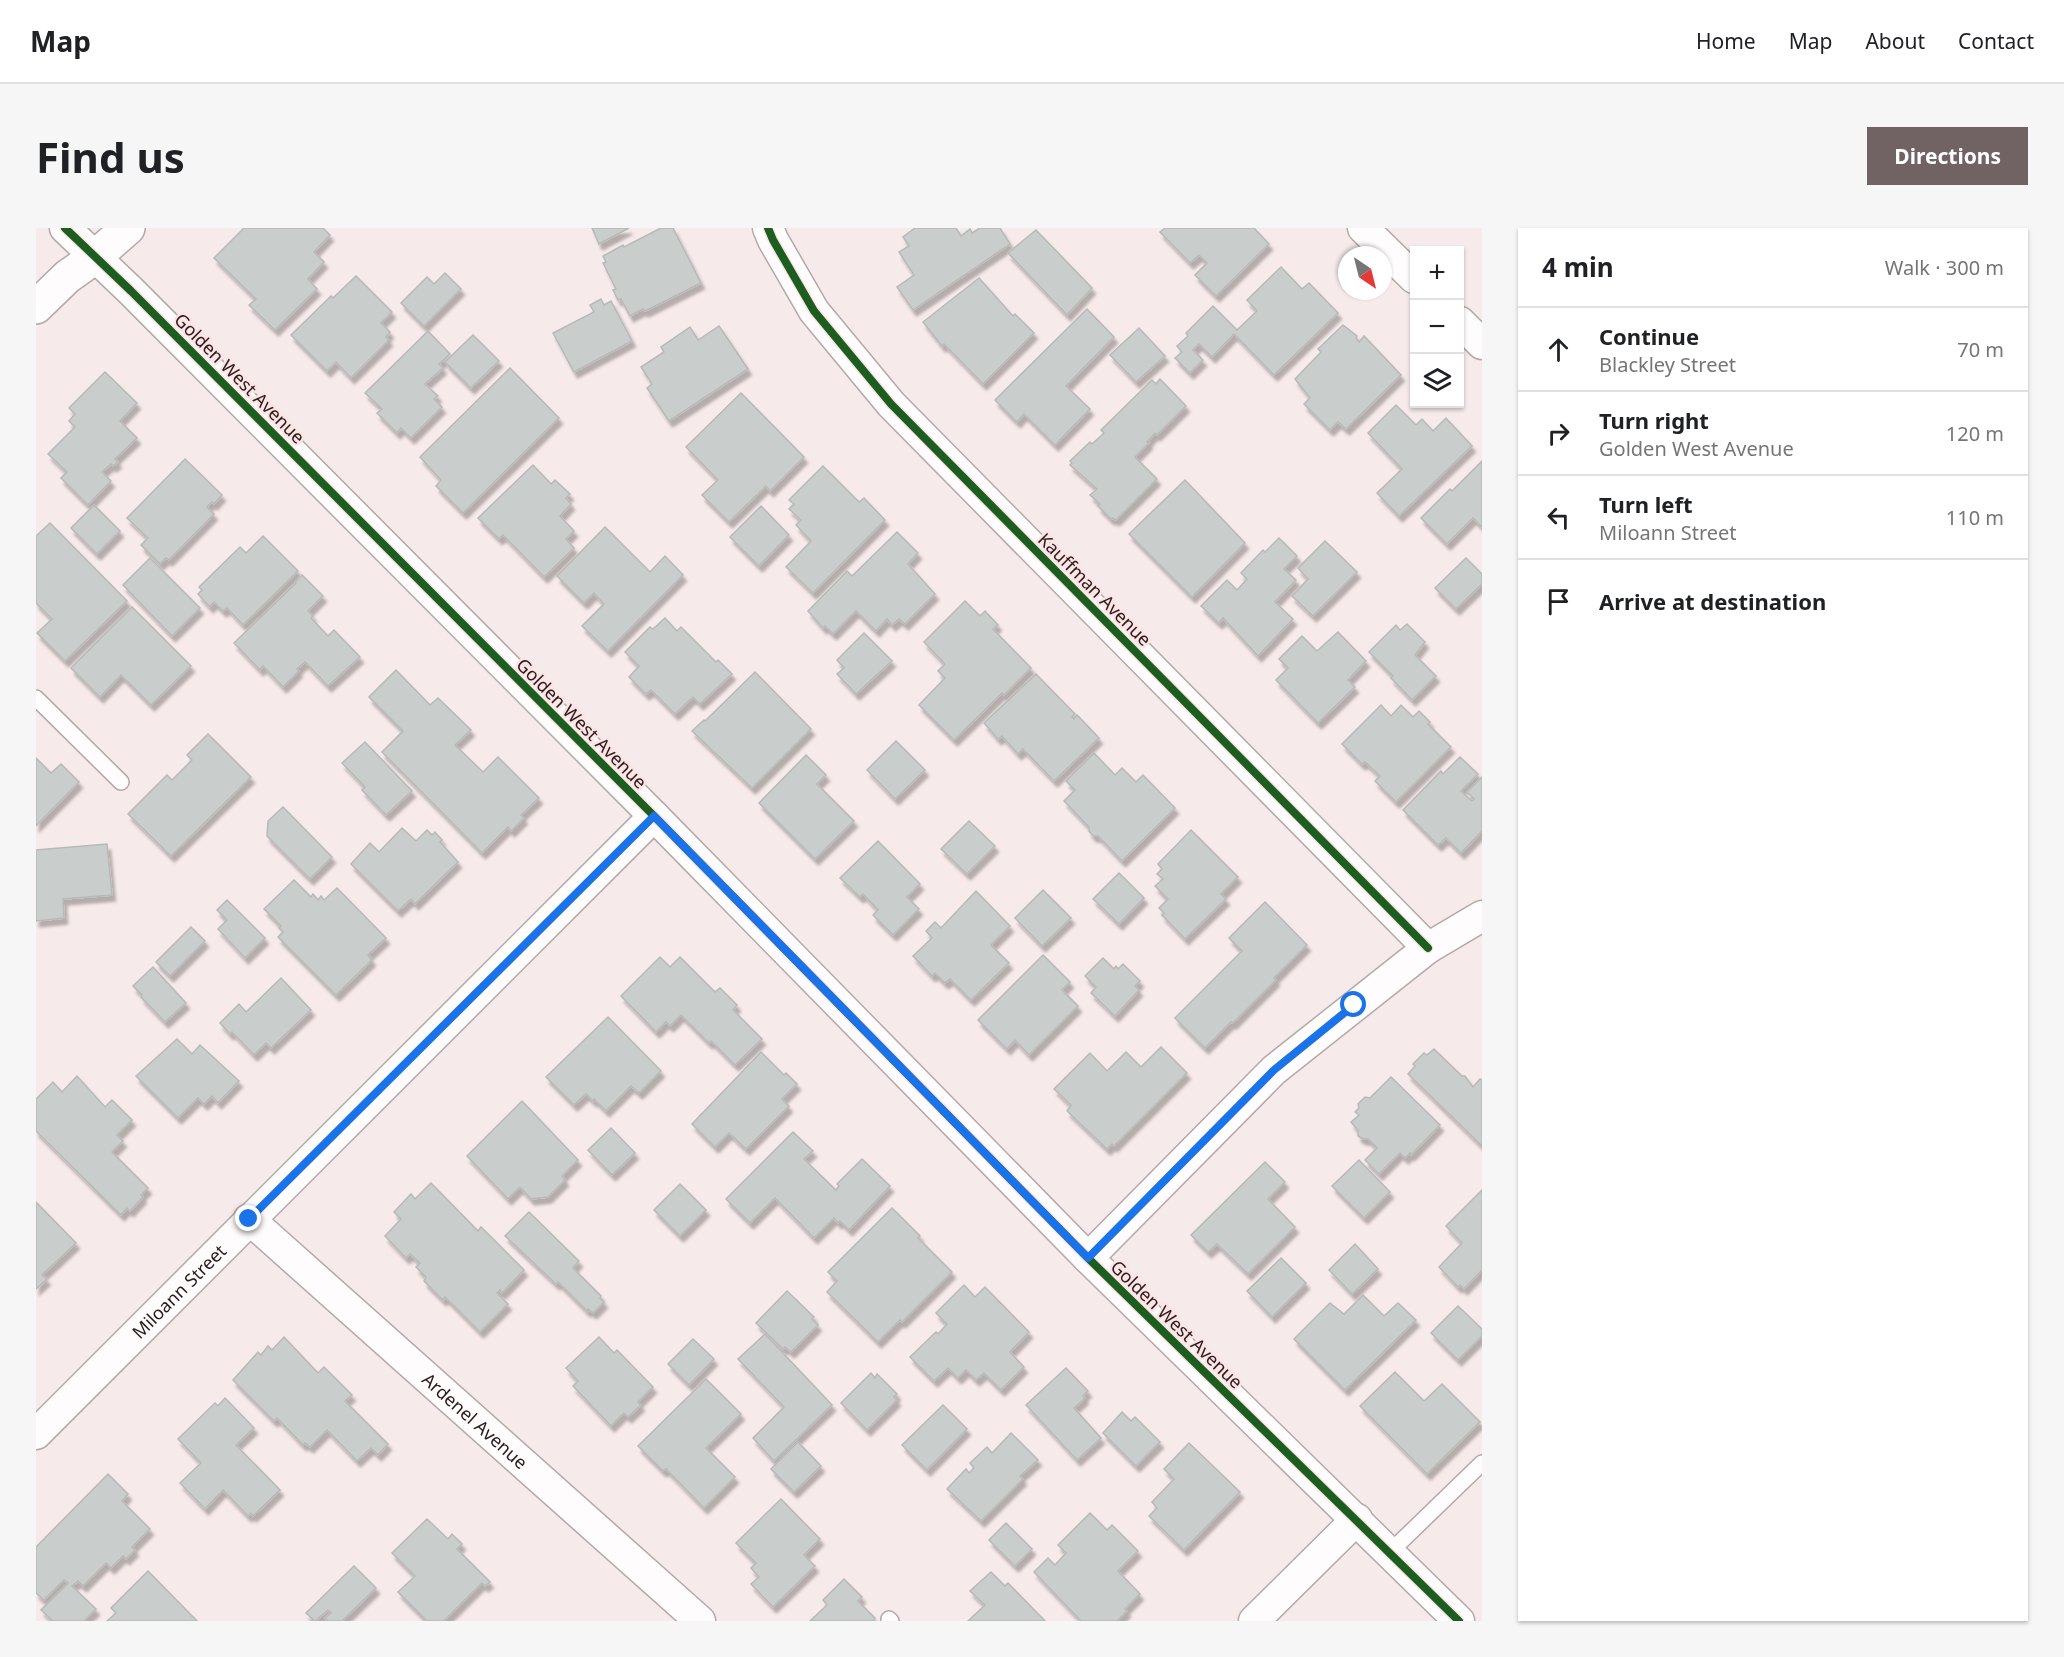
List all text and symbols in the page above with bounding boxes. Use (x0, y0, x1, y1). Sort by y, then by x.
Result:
text: Map (30, 22, 91, 60)
text: Home (1696, 27, 1756, 55)
text: Map (1789, 27, 1832, 55)
text: About (1865, 27, 1925, 55)
text: Contact (1958, 27, 2034, 55)
button: Directions (1867, 127, 2028, 185)
text: Find us (36, 128, 185, 185)
north arrow (1338, 246, 1392, 300)
map controls (1410, 246, 1464, 408)
button: + (1410, 246, 1464, 300)
text: 4 min (1542, 249, 1614, 285)
text: Walk · 300 m (1885, 254, 2004, 281)
button: − (1410, 300, 1464, 354)
street label: Golden West Avenue (170, 308, 310, 448)
text: Continue (1599, 321, 1699, 351)
icon: ahead (1542, 333, 1575, 366)
text: 70 m (1957, 336, 2004, 363)
text: Blackley Street (1599, 351, 1736, 378)
button: layers (1410, 354, 1464, 408)
text: Turn right (1599, 405, 1709, 435)
icon: right (1542, 417, 1575, 450)
text: 120 m (1946, 420, 2004, 447)
text: Golden West Avenue (1599, 435, 1794, 462)
text: Turn left (1599, 489, 1693, 519)
icon: left (1542, 501, 1575, 534)
text: 110 m (1946, 504, 2004, 531)
text: Miloann Street (1599, 519, 1737, 546)
street label: Kauffman Avenue (1033, 527, 1157, 651)
icon: arrive (1542, 585, 1575, 618)
text: Arrive at destination (1599, 586, 1826, 616)
street label: Golden West Avenue (512, 653, 652, 793)
route start (1340, 991, 1366, 1017)
route end (235, 1205, 261, 1231)
street label: Miloann Street (127, 1239, 231, 1343)
street label: Golden West Avenue (1106, 1255, 1248, 1393)
street label: Ardenel Avenue (417, 1367, 533, 1474)

